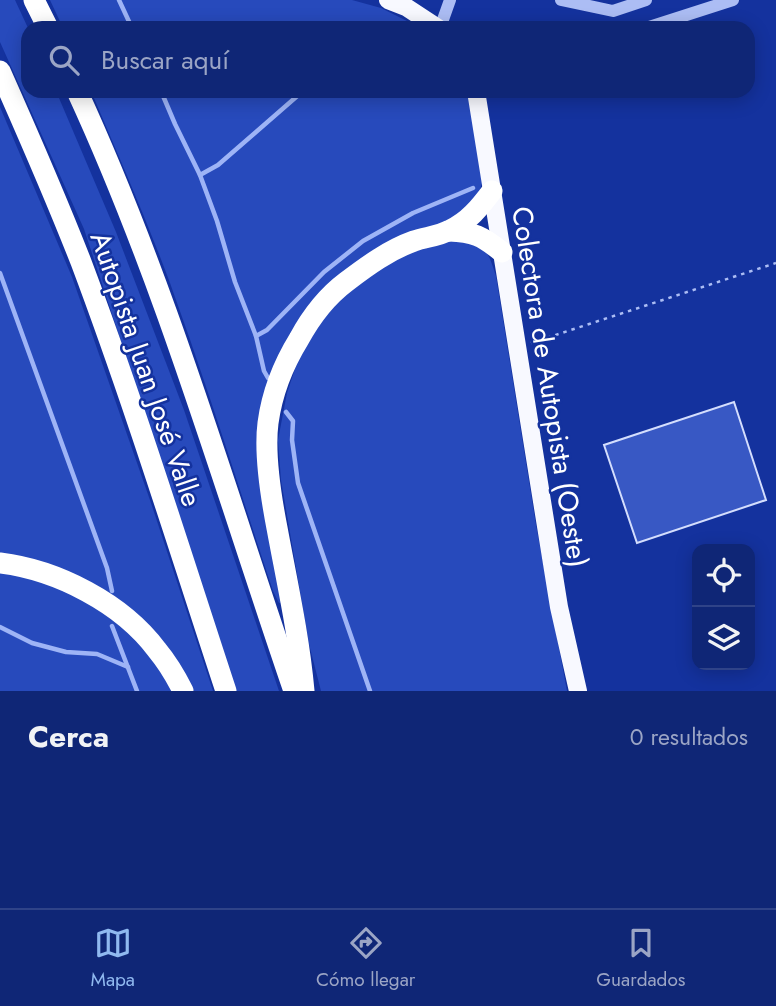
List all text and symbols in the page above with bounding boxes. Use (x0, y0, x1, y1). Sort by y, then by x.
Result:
search box (21, 21, 755, 98)
icon: search (45, 41, 83, 79)
text: Buscar aquí (101, 41, 229, 79)
street label: Colectora de Autopista (Oeste) (501, 204, 599, 570)
street label: Autopista Juan José Valle (80, 226, 212, 512)
map controls (692, 544, 755, 670)
button: locate (692, 544, 755, 607)
button: layers (692, 607, 755, 670)
text: Cerca (28, 715, 109, 758)
text: 0 resultados (630, 720, 748, 754)
tab: Mapa (91, 924, 135, 993)
tab: Cómo llegar (316, 924, 415, 993)
tab: Guardados (596, 924, 685, 993)

